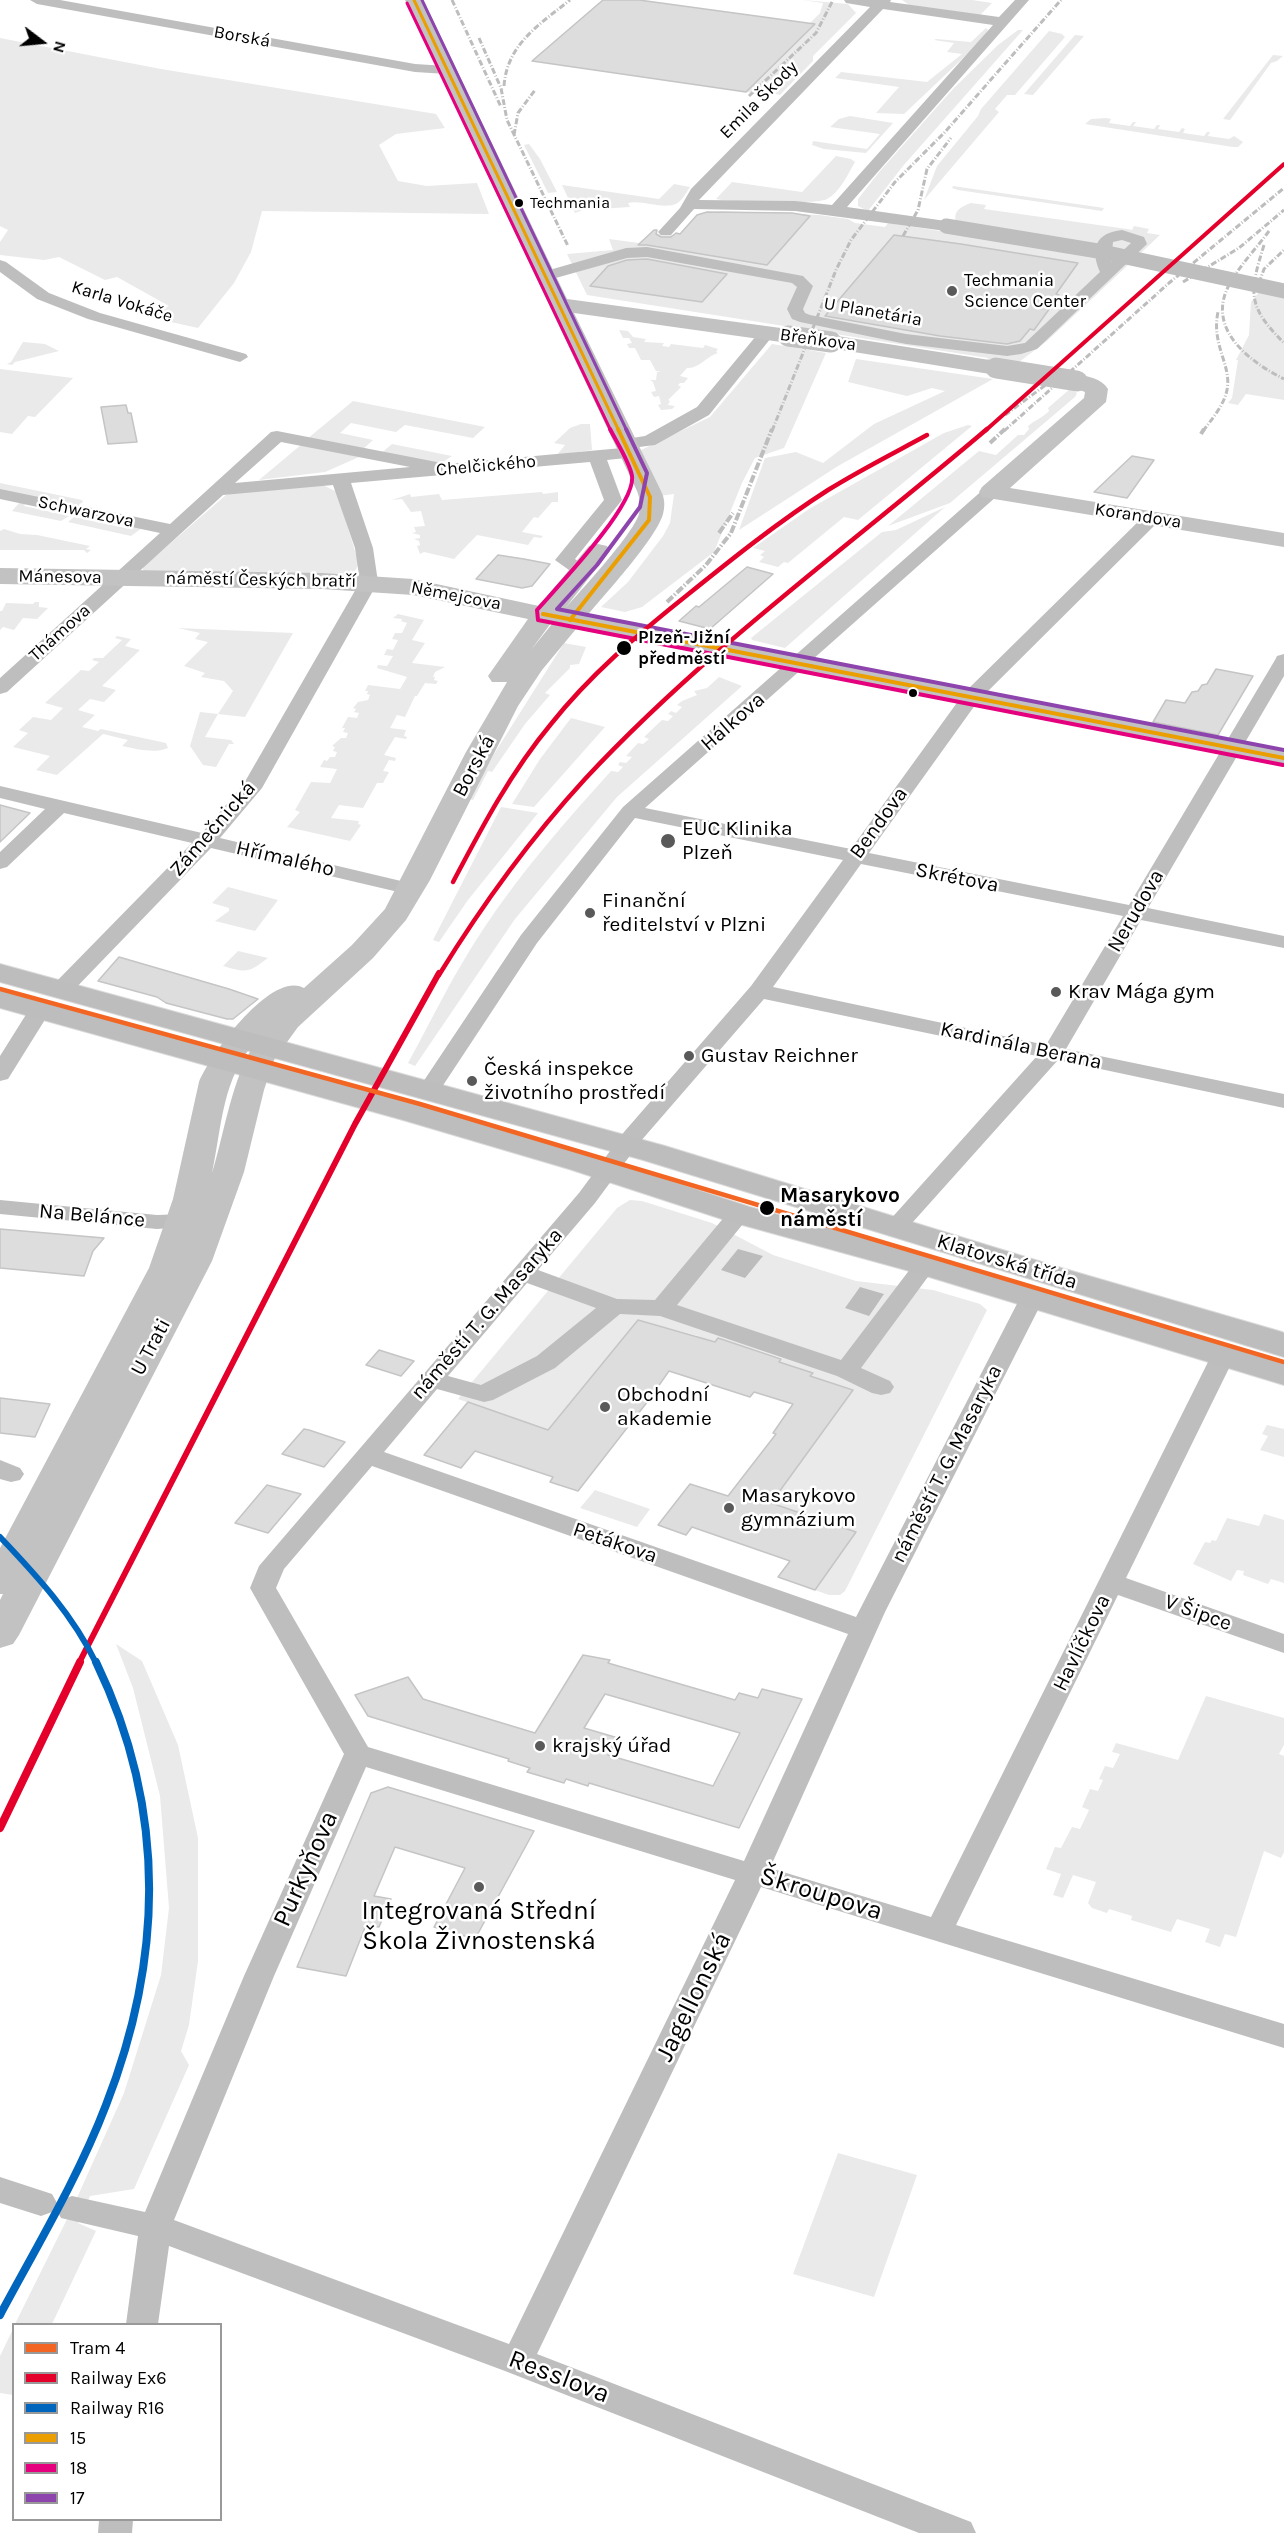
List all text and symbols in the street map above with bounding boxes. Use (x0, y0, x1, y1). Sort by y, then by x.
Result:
north arrow (12, 12, 72, 72)
street label: Borská (212, 21, 272, 53)
text: N (49, 39, 71, 55)
street label: Emila Škody (715, 56, 803, 144)
place label: Techmania (530, 193, 610, 213)
marker: Techmania (513, 197, 525, 209)
place label: Techmania Science Center (964, 270, 1086, 312)
street label: Karla Vokáče (69, 276, 175, 328)
marker: Techmania Science Center (945, 284, 959, 298)
street label: U Planetária (822, 293, 924, 331)
street label: Břeňkova (779, 324, 857, 356)
street label: Chelčického (435, 451, 537, 481)
street label: Schwarzova (36, 491, 136, 533)
street label: Korandova (1093, 498, 1183, 534)
street label: Mánesova (18, 565, 102, 589)
street label: náměstí Českých bratří (165, 568, 357, 592)
street label: Němejcova (409, 577, 503, 615)
street label: Thámova (25, 600, 95, 666)
place label: Plzeň-Jižní předměstí (638, 627, 730, 670)
marker: Plzeň-Jižní předměstí (615, 639, 633, 657)
street label: Hálkova (696, 687, 770, 757)
unlabelled marker (907, 687, 919, 699)
street label: Borská (447, 731, 501, 801)
street label: Zámečnická (165, 776, 261, 882)
street label: Bendova (845, 782, 913, 864)
place label: EUC Klinika Plzeň (682, 816, 793, 866)
marker: EUC Klinika Plzeň (659, 832, 677, 850)
street label: Hřímalého (233, 835, 337, 883)
street label: Skrétova (913, 858, 1001, 898)
street label: Nerudova (1102, 865, 1170, 957)
place label: Finanční ředitelství v Plzni (602, 888, 766, 938)
marker: Finanční ředitelství v Plzni (583, 906, 597, 920)
place label: Krav Mága gym (1068, 979, 1215, 1005)
marker: Krav Mága gym (1049, 985, 1063, 999)
street label: Kardinála Berana (938, 1017, 1104, 1075)
place label: Gustav Reichner (701, 1043, 858, 1069)
marker: Gustav Reichner (682, 1049, 696, 1063)
place label: Česká inspekce životního prostředí (484, 1056, 666, 1106)
marker: Česká inspekce životního prostředí (465, 1074, 479, 1088)
place label: Masarykovo náměstí (780, 1183, 900, 1233)
street label: Na Belánce (38, 1199, 146, 1233)
marker: Masarykovo náměstí (758, 1199, 776, 1217)
street label: náměstí T. G. Masaryka (406, 1223, 568, 1405)
street label: Klatovská třída (934, 1229, 1080, 1295)
street label: U Trati (126, 1314, 176, 1380)
street label: náměstí T. G. Masaryka (886, 1361, 1008, 1567)
place label: Obchodní akademie (617, 1382, 712, 1432)
marker: Obchodní akademie (598, 1400, 612, 1414)
place label: Masarykovo gymnázium (741, 1483, 856, 1533)
marker: Masarykovo gymnázium (722, 1501, 736, 1515)
street label: Petákova (570, 1517, 660, 1569)
street label: V Šipce (1161, 1589, 1235, 1637)
street label: Havlíčkova (1048, 1590, 1116, 1696)
place label: krajský úřad (552, 1733, 672, 1759)
marker: krajský úřad (533, 1739, 547, 1753)
street label: Purkyňova (267, 1806, 345, 1932)
street label: Škroupova (756, 1861, 886, 1927)
marker: Integrovaná Střední Škola Živnostenská (472, 1880, 486, 1894)
place label: Integrovaná Střední Škola Živnostenská (361, 1896, 597, 1958)
street label: Jagellonská (649, 1927, 739, 2067)
legend (12, 2323, 222, 2521)
text: Tram 4 (70, 2337, 125, 2359)
street label: Resslova (504, 2344, 614, 2410)
text: Railway Ex6 (70, 2367, 167, 2389)
text: Railway R16 (70, 2397, 164, 2419)
text: 15 (70, 2427, 86, 2449)
text: 18 (70, 2457, 87, 2479)
text: 17 (70, 2487, 84, 2509)

